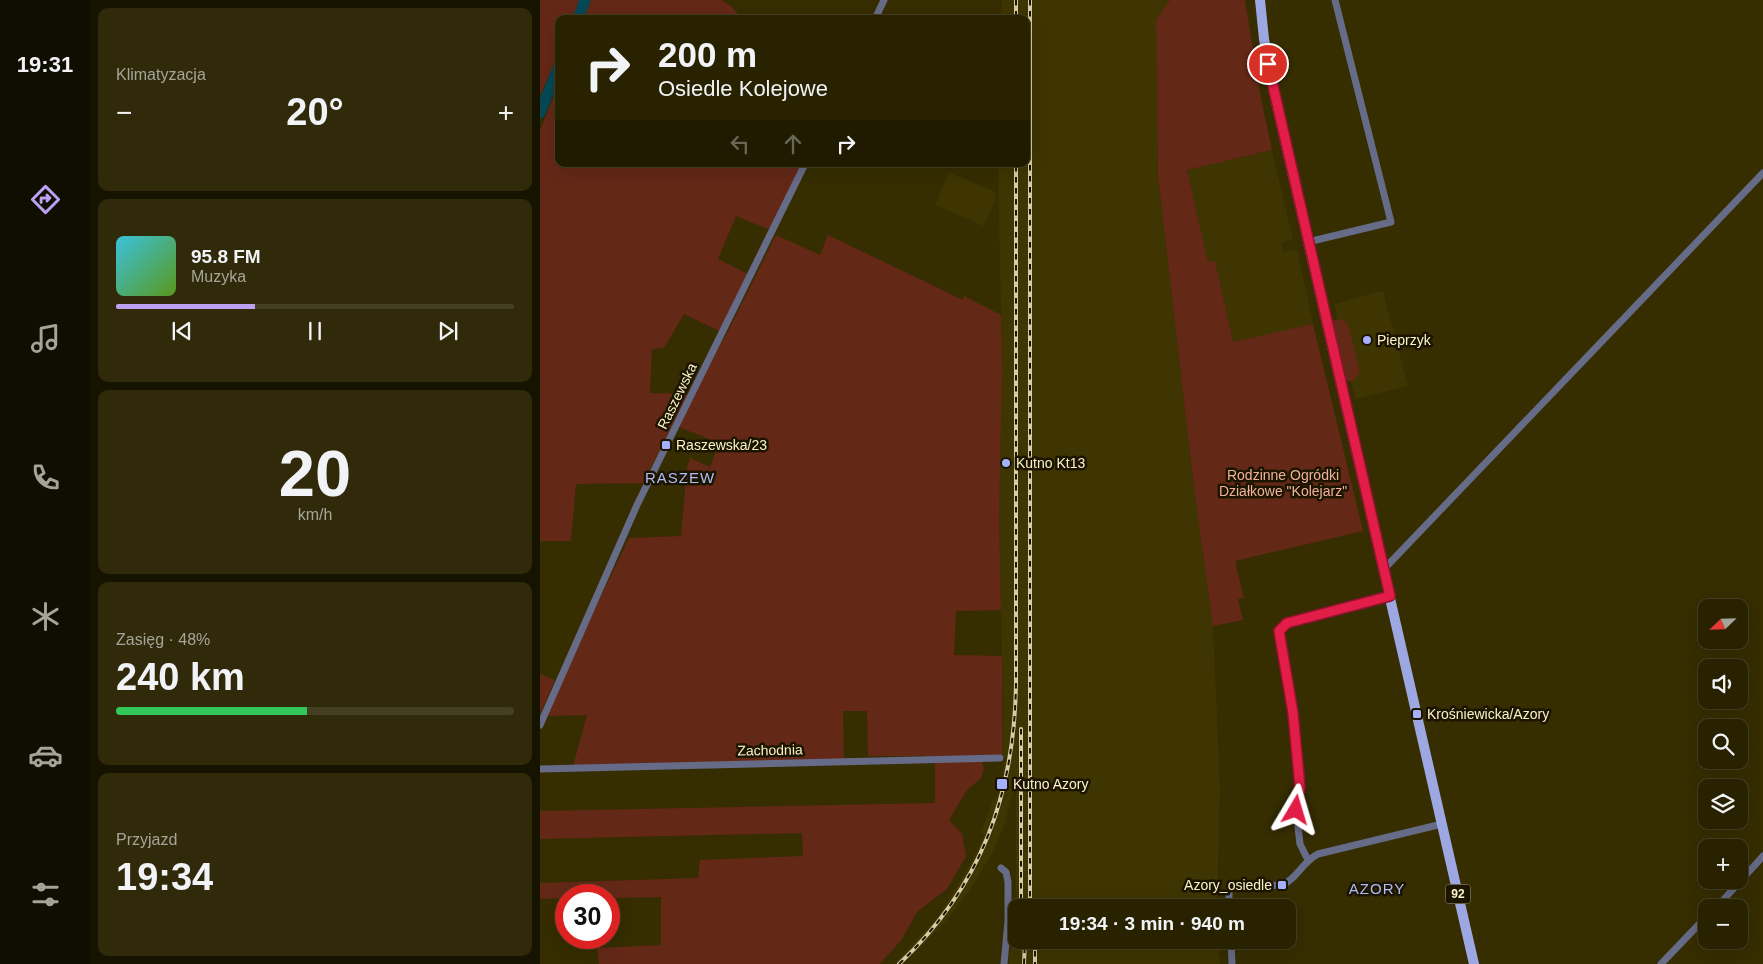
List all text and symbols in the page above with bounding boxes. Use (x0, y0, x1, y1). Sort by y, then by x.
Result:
icon: right (575, 35, 640, 100)
text: 200 m (658, 35, 757, 74)
pin (1247, 43, 1289, 85)
icon: arrive (1254, 50, 1282, 78)
text: 19:31 (17, 52, 73, 77)
text: Klimatyzacja (116, 66, 206, 83)
text: Osiedle Kolejowe (658, 76, 828, 101)
text: 20° (286, 91, 344, 133)
text: − (116, 97, 132, 128)
text: + (498, 97, 514, 128)
icon: left (726, 130, 754, 158)
icon: ahead (779, 130, 807, 158)
icon: right (832, 130, 860, 158)
icon: directions (28, 182, 63, 217)
text: 95.8 FM (191, 246, 261, 267)
text: Muzyka (191, 268, 246, 285)
icon: previous (168, 317, 196, 345)
icon: pause (301, 317, 329, 345)
icon: next (434, 317, 462, 345)
icon: music (28, 321, 63, 356)
place label: Pieprzyk (1377, 332, 1432, 348)
marker: Pieprzyk (1361, 334, 1373, 346)
street label: Raszewska (654, 360, 700, 432)
text: 20 (279, 437, 351, 510)
place label: Raszewska/23 (676, 437, 767, 453)
marker: Raszewska/23 (660, 439, 672, 451)
place label: Kutno Kt13 (1016, 455, 1085, 471)
marker: Kutno Kt13 (1000, 457, 1012, 469)
icon: phone (28, 460, 63, 495)
park label: Rodzinne Ogródki Działkowe "Kolejarz" (1219, 467, 1347, 499)
district label: RASZEW (645, 469, 715, 486)
text: km/h (298, 506, 332, 523)
icon: climate (28, 599, 63, 634)
north arrow (1698, 599, 1748, 649)
map controls (1698, 599, 1748, 949)
text: Zasięg · 48% (116, 631, 210, 648)
text: 240 km (116, 656, 245, 698)
button: sound (1698, 659, 1748, 709)
place label: Krośniewicka/Azory (1427, 706, 1549, 722)
marker: Krośniewicka/Azory (1411, 708, 1423, 720)
button: search (1698, 719, 1748, 769)
icon: car (28, 738, 63, 773)
street label: Zachodnia (737, 741, 803, 759)
place label: Kutno Azory (1013, 776, 1089, 792)
marker: Kutno Azory (995, 777, 1009, 791)
button: layers (1698, 779, 1748, 829)
position arrow (1269, 783, 1321, 835)
text: Przyjazd (116, 831, 177, 848)
button: + (1698, 839, 1748, 889)
text: 19:34 (116, 856, 213, 898)
icon: filters (28, 877, 63, 912)
place label: Azory_osiedle (1184, 877, 1272, 893)
marker: Azory_osiedle (1276, 879, 1288, 891)
district label: AZORY (1349, 880, 1405, 897)
speed limit sign: 30 (555, 884, 620, 949)
road number: 92 (1446, 884, 1470, 904)
button: − (1698, 899, 1748, 949)
text: 19:34 · 3 min · 940 m (1059, 913, 1245, 934)

